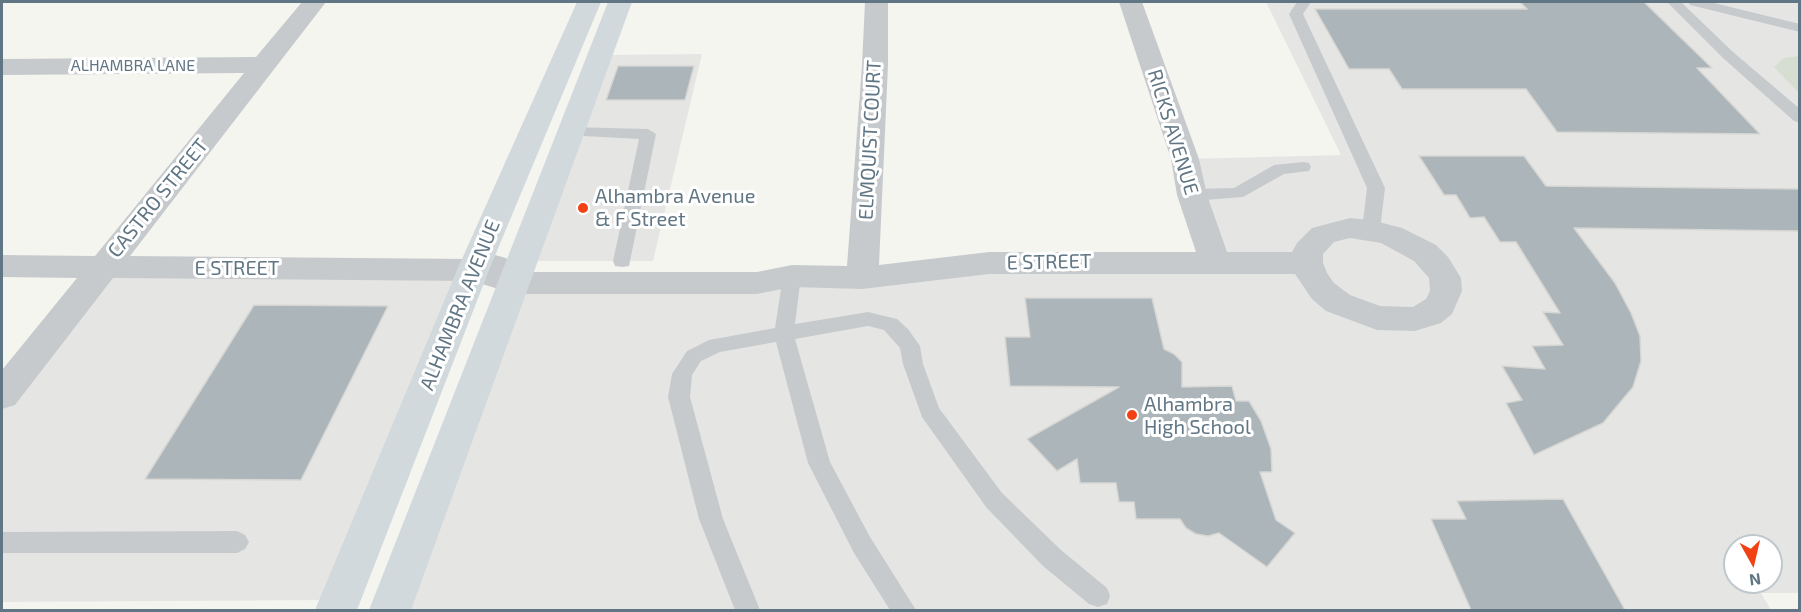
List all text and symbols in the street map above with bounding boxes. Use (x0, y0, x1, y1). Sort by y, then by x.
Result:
street label: ALHAMBRA LANE (71, 56, 195, 76)
street label: ELMQUIST COURT (854, 60, 886, 220)
street label: RICKS AVENUE (1142, 66, 1204, 198)
street label: CASTRO STREET (103, 134, 213, 262)
place label: Alhambra Avenue & F Street (595, 184, 755, 231)
marker: Alhambra Avenue & F Street (576, 201, 590, 215)
street label: ALHAMBRA AVENUE (415, 216, 505, 394)
street label: E STREET (1006, 249, 1092, 275)
street label: E STREET (195, 256, 279, 280)
place label: Alhambra High School (1144, 392, 1251, 439)
marker: Alhambra High School (1125, 408, 1139, 422)
north arrow (1723, 534, 1783, 594)
text: N (1748, 570, 1762, 591)

